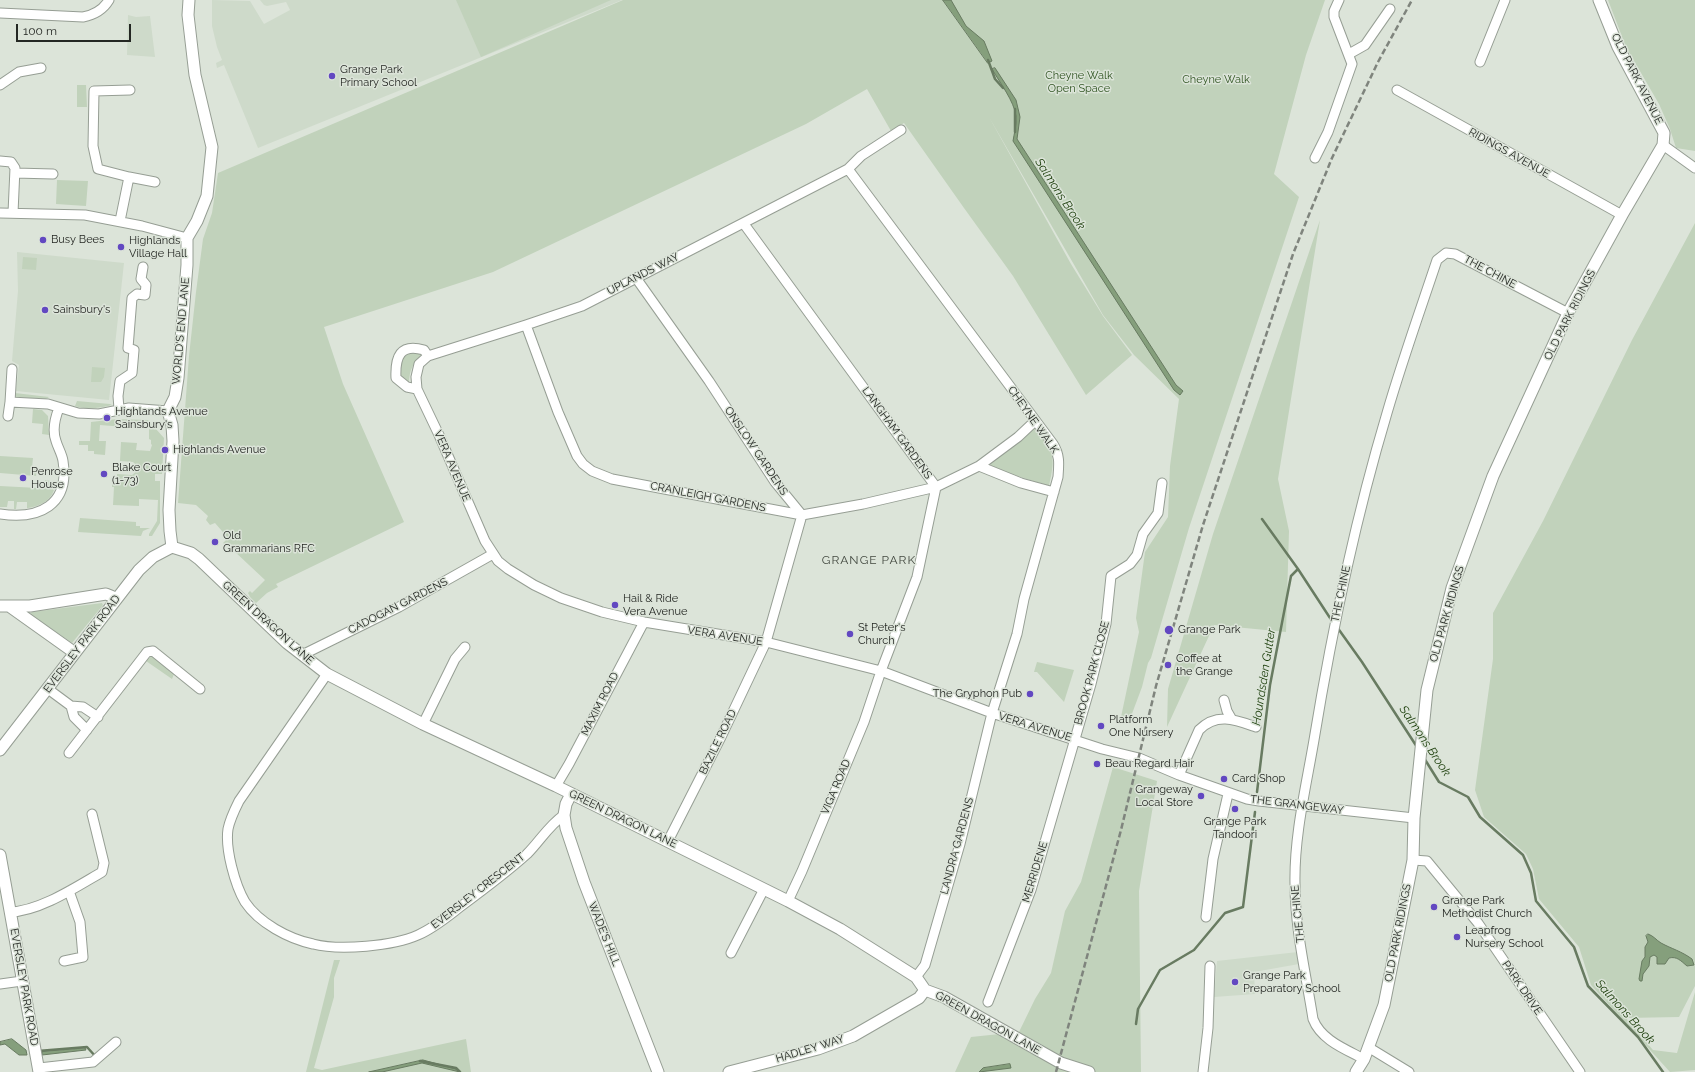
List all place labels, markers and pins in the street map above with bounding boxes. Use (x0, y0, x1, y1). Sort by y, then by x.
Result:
place label: Grange Park Primary School (340, 63, 417, 89)
marker: Grange Park Primary School (327, 71, 337, 81)
place label: Busy Bees (51, 233, 104, 247)
place label: Highlands Village Hall (129, 234, 187, 260)
marker: Busy Bees (38, 235, 48, 245)
marker: Highlands Village Hall (116, 242, 126, 252)
place label: Sainsbury's (53, 303, 110, 317)
marker: Sainsbury's (40, 305, 50, 315)
place label: Highlands Avenue Sainsbury's (115, 405, 208, 431)
marker: Highlands Avenue Sainsbury's (102, 413, 112, 423)
place label: Highlands Avenue (173, 443, 266, 457)
marker: Highlands Avenue (160, 445, 170, 455)
place label: Blake Court (1-73) (112, 461, 171, 487)
place label: Penrose House (31, 465, 73, 491)
marker: Blake Court (1-73) (99, 469, 109, 479)
marker: Penrose House (18, 473, 28, 483)
place label: Old Grammarians RFC (223, 529, 315, 555)
marker: Old Grammarians RFC (210, 537, 220, 547)
place label: Hail & Ride Vera Avenue (623, 592, 687, 618)
marker: Hail & Ride Vera Avenue (610, 600, 620, 610)
place label: St Peter's Church (858, 621, 905, 647)
place label: Grange Park (1178, 623, 1241, 637)
marker: Grange Park (1163, 624, 1175, 636)
marker: St Peter's Church (845, 629, 855, 639)
place label: Coffee at the Grange (1176, 652, 1233, 678)
marker: Coffee at the Grange (1163, 660, 1173, 670)
place label: The Gryphon Pub (933, 687, 1022, 701)
marker: The Gryphon Pub (1025, 689, 1035, 699)
place label: Platform One Nursery (1109, 713, 1173, 739)
marker: Platform One Nursery (1096, 721, 1106, 731)
place label: Beau Regard Hair (1105, 757, 1194, 771)
marker: Beau Regard Hair (1092, 759, 1102, 769)
place label: Card Shop (1232, 772, 1285, 786)
marker: Card Shop (1219, 774, 1229, 784)
place label: Grangeway Local Store (1135, 783, 1193, 809)
marker: Grangeway Local Store (1196, 791, 1206, 801)
marker: Grange Park Tandoori (1230, 804, 1240, 814)
place label: Grange Park Tandoori (1204, 815, 1266, 841)
place label: Grange Park Methodist Church (1442, 894, 1532, 920)
marker: Grange Park Methodist Church (1429, 902, 1439, 912)
place label: Leapfrog Nursery School (1465, 924, 1543, 950)
marker: Leapfrog Nursery School (1452, 932, 1462, 942)
place label: Grange Park Preparatory School (1243, 969, 1341, 995)
marker: Grange Park Preparatory School (1230, 977, 1240, 987)

